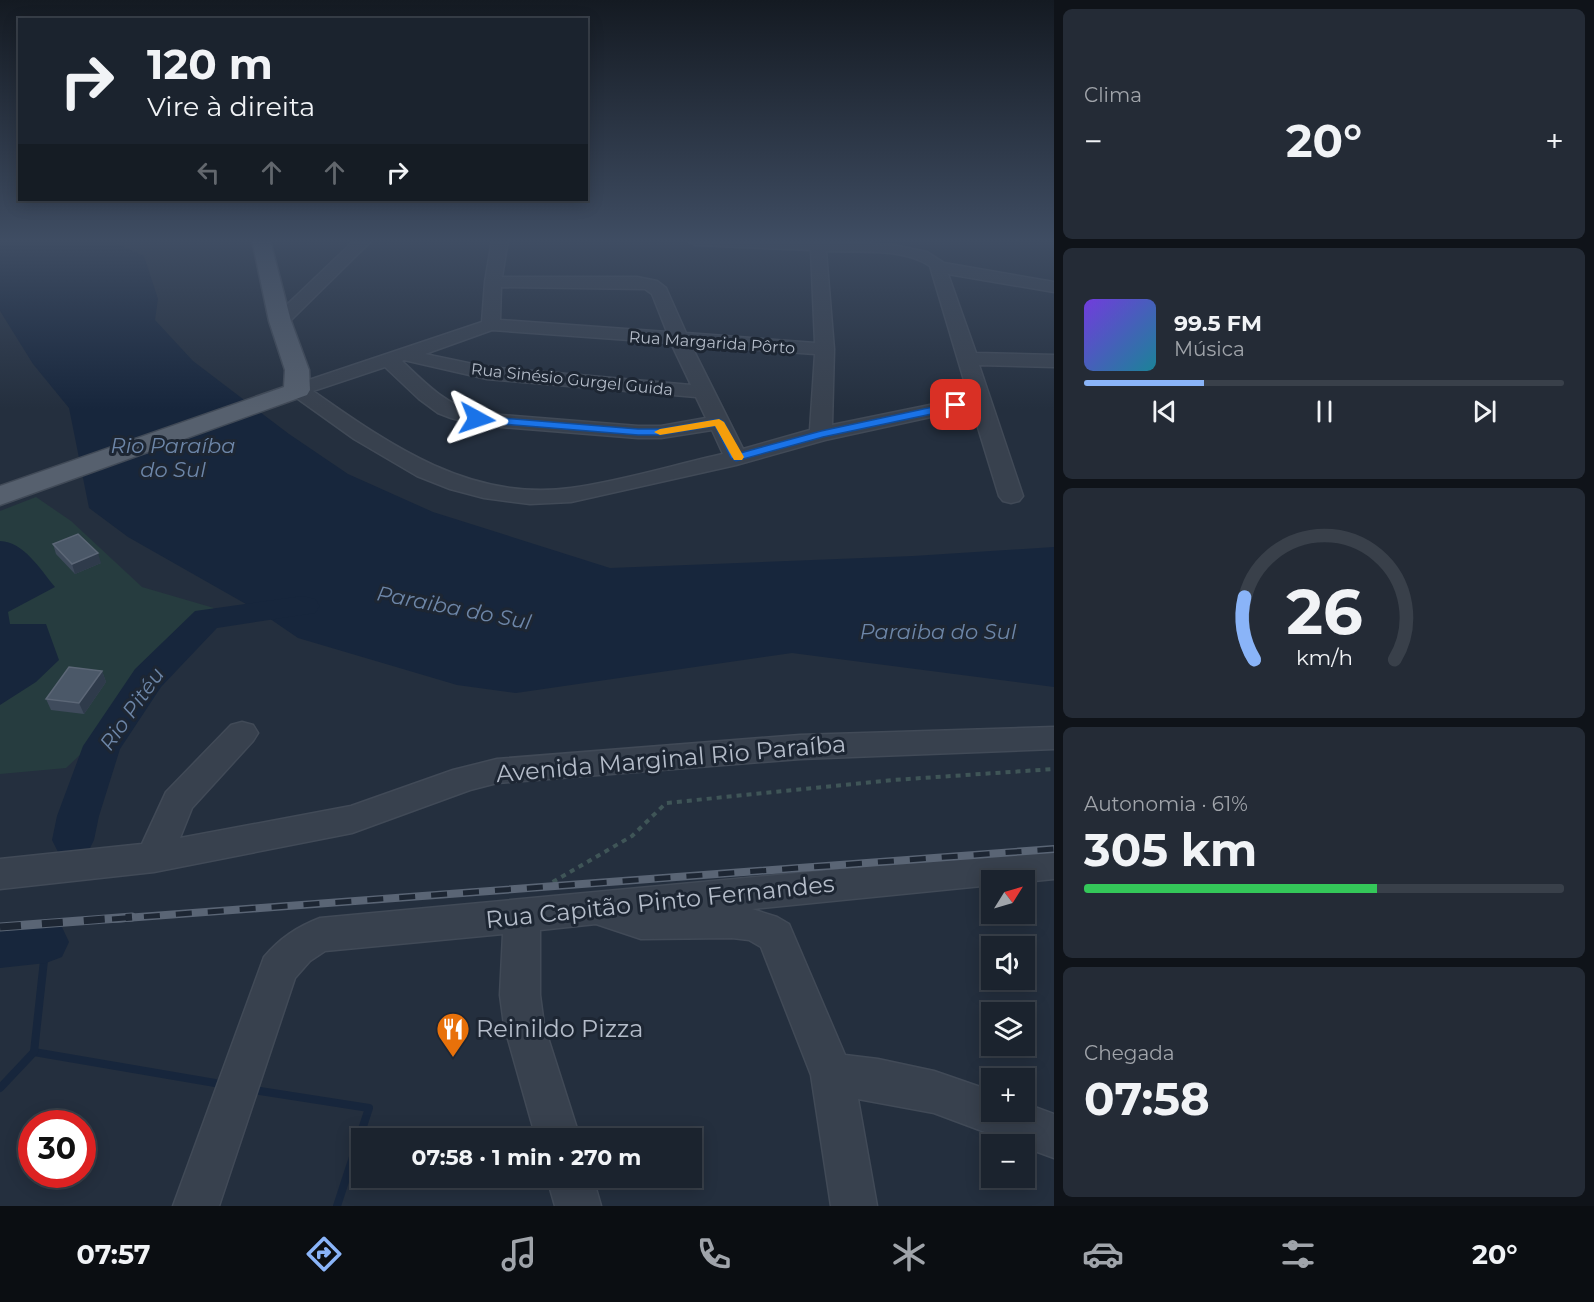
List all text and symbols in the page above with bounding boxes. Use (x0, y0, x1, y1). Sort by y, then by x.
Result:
text: 120 m (147, 38, 273, 90)
icon: right (48, 42, 126, 120)
text: Clima (1084, 83, 1142, 107)
text: Vire à direita (147, 90, 315, 123)
text: 20° (1286, 113, 1362, 168)
text: − (1084, 121, 1103, 161)
text: + (1545, 121, 1564, 161)
icon: left (192, 156, 225, 189)
icon: ahead (255, 156, 288, 189)
icon: ahead (318, 156, 351, 189)
icon: right (381, 156, 414, 189)
text: 99.5 FM (1174, 310, 1262, 337)
street label: Rua Margarida Pôrto (628, 327, 796, 358)
text: Música (1174, 337, 1245, 361)
street label: Rua Sinésio Gurgel Guida (470, 359, 674, 400)
pin (930, 379, 981, 430)
position arrow (445, 387, 509, 451)
icon: arrive (939, 388, 972, 421)
icon: previous (1148, 395, 1181, 428)
icon: pause (1308, 395, 1341, 428)
icon: next (1468, 395, 1501, 428)
water label: Rio Paraíba do Sul (110, 433, 236, 482)
text: 26 (1286, 574, 1362, 650)
water label: Paraiba do Sul (375, 580, 534, 635)
water label: Paraiba do Sul (860, 619, 1017, 644)
text: km/h (1295, 644, 1353, 670)
water label: Rio Pitéu (94, 663, 169, 755)
street label: Avenida Marginal Rio Paraíba (495, 729, 847, 788)
text: Autonomia · 61% (1084, 792, 1248, 816)
text: 305 km (1084, 822, 1257, 877)
street label: Rua Capitão Pinto Fernandes (484, 869, 836, 934)
north arrow (981, 870, 1035, 924)
map controls (981, 870, 1035, 1188)
button: sound (981, 936, 1035, 990)
button: layers (981, 1002, 1035, 1056)
restaurant icon: Reinildo Pizza (435, 1011, 471, 1058)
place label: Reinildo Pizza (476, 1014, 643, 1043)
text: Chegada (1084, 1041, 1175, 1065)
button: + (981, 1068, 1035, 1122)
text: 07:58 (1084, 1071, 1210, 1126)
speed limit sign: 30 (18, 1110, 96, 1188)
button: − (981, 1134, 1035, 1188)
text: 07:58 · 1 min · 270 m (412, 1144, 641, 1171)
icon: directions (303, 1233, 345, 1275)
icon: music (498, 1233, 540, 1275)
icon: phone (693, 1233, 735, 1275)
icon: climate (888, 1233, 930, 1275)
icon: car (1082, 1233, 1124, 1275)
icon: filters (1277, 1233, 1319, 1275)
text: 07:57 (76, 1238, 150, 1271)
text: 20° (1472, 1238, 1518, 1271)

